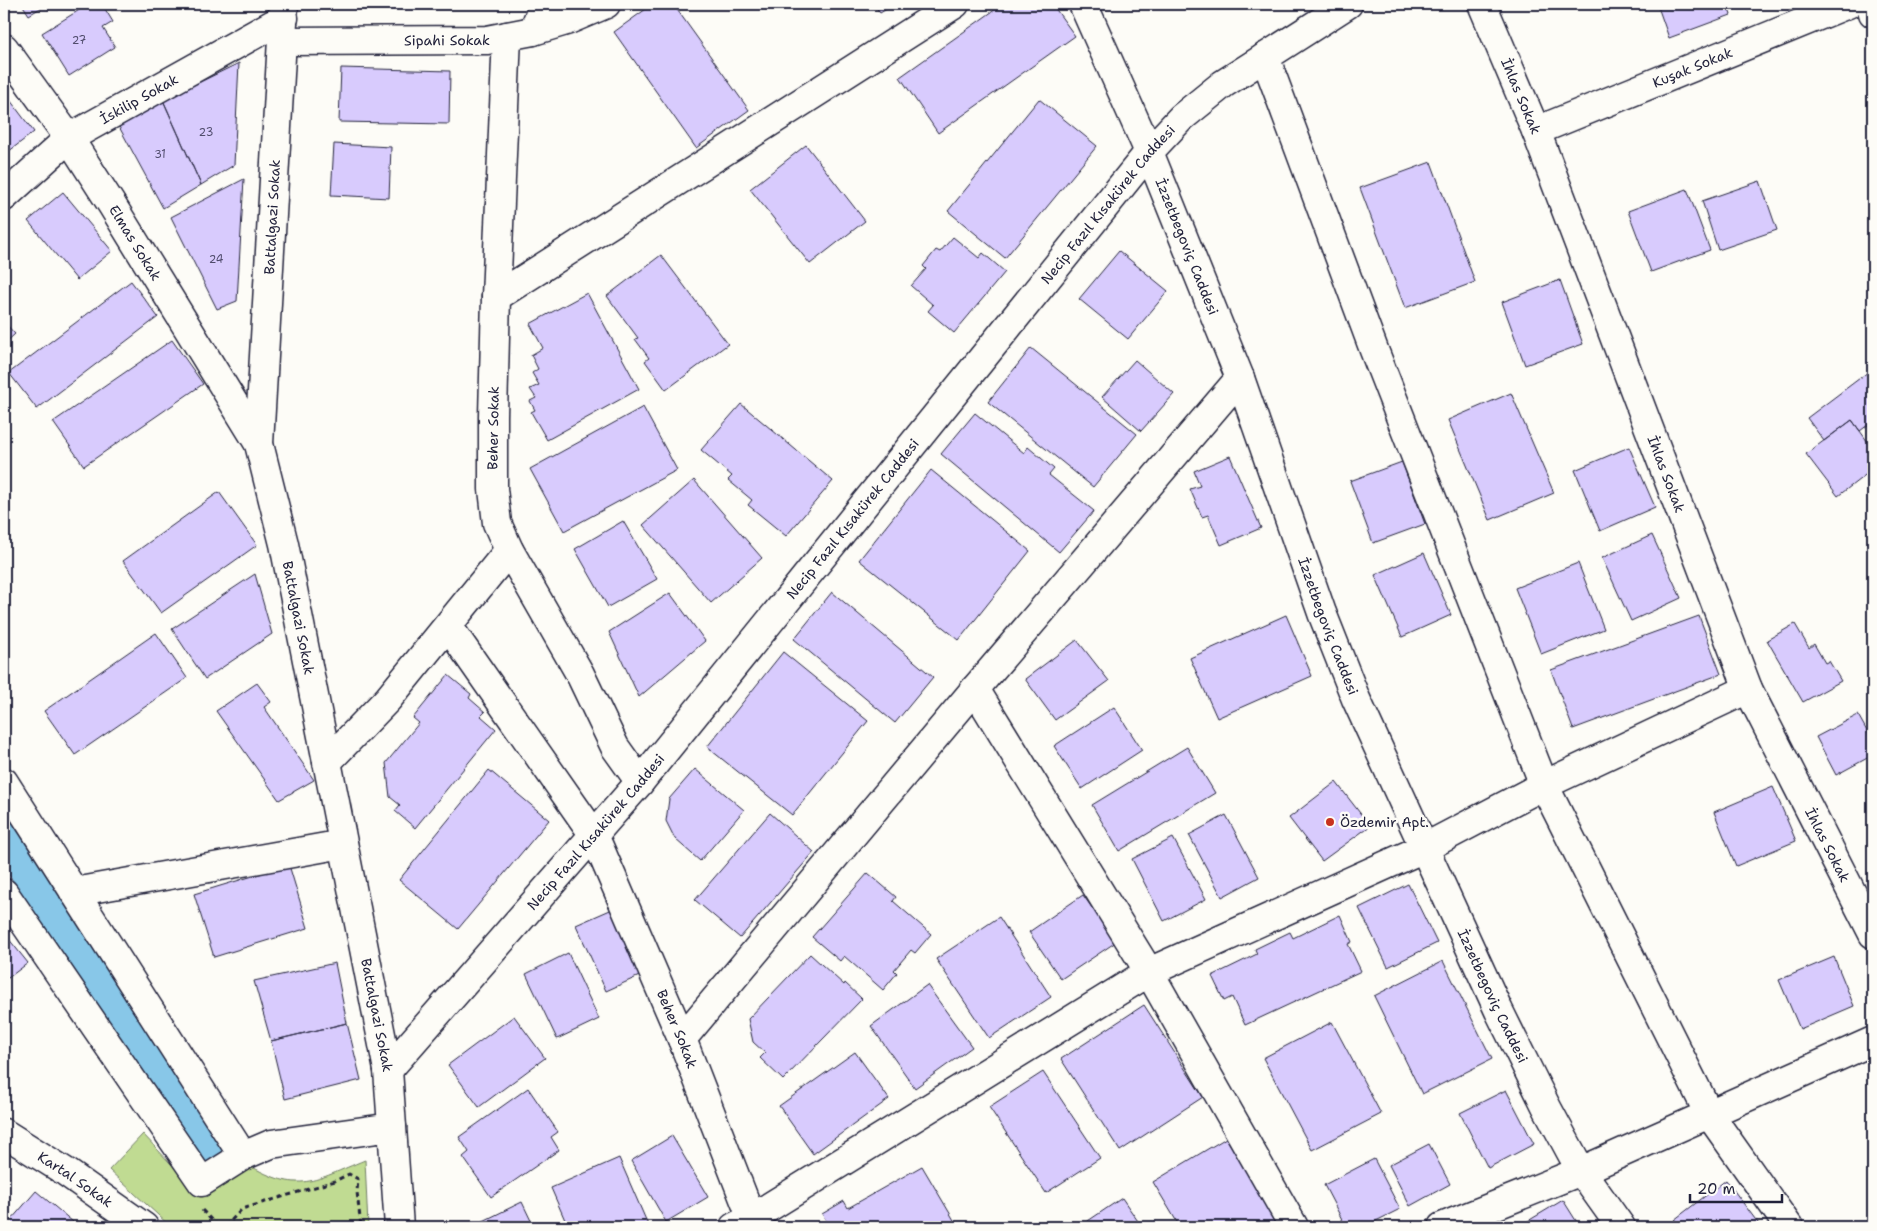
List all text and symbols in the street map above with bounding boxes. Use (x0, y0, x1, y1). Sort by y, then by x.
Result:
street label: Sipahi Sokak (404, 31, 490, 49)
house number: 27 (72, 33, 87, 48)
street label: Kuşak Sokak (1650, 43, 1735, 92)
street label: İhlas Sokak (1497, 55, 1545, 137)
street label: İskilip Sokak (97, 70, 181, 128)
street label: Necip Fazıl Kısakürek Caddesi (1037, 121, 1179, 288)
house number: 23 (199, 125, 213, 140)
house number: 31 (154, 147, 166, 162)
street label: Battalgazi Sokak (260, 159, 284, 275)
street label: İzzetbegoviç Caddesi (1152, 176, 1223, 318)
street label: Elmas Sokak (105, 202, 165, 284)
house number: 24 (209, 252, 224, 267)
street label: Beher Sokak (483, 386, 503, 470)
street label: İhlas Sokak (1644, 433, 1689, 515)
street label: Necip Fazıl Kısakürek Caddesi (782, 435, 923, 603)
street label: İzzetbegoviç Caddesi (1294, 555, 1362, 698)
street label: Battalgazi Sokak (279, 560, 319, 676)
street label: Necip Fazıl Kısakürek Caddesi (523, 750, 668, 914)
street label: İhlas Sokak (1801, 805, 1854, 885)
place label: Özdemir Apt. (1340, 813, 1429, 831)
marker: Özdemir Apt. (1324, 816, 1336, 828)
street label: İzzetbegoviç Caddesi (1454, 926, 1532, 1066)
street label: Battalgazi Sokak (357, 957, 397, 1073)
street label: Beher Sokak (653, 987, 702, 1071)
street label: Kartal Sokak (34, 1147, 116, 1211)
scale bar (1690, 1171, 1782, 1203)
text: 20 m (1697, 1179, 1736, 1199)

